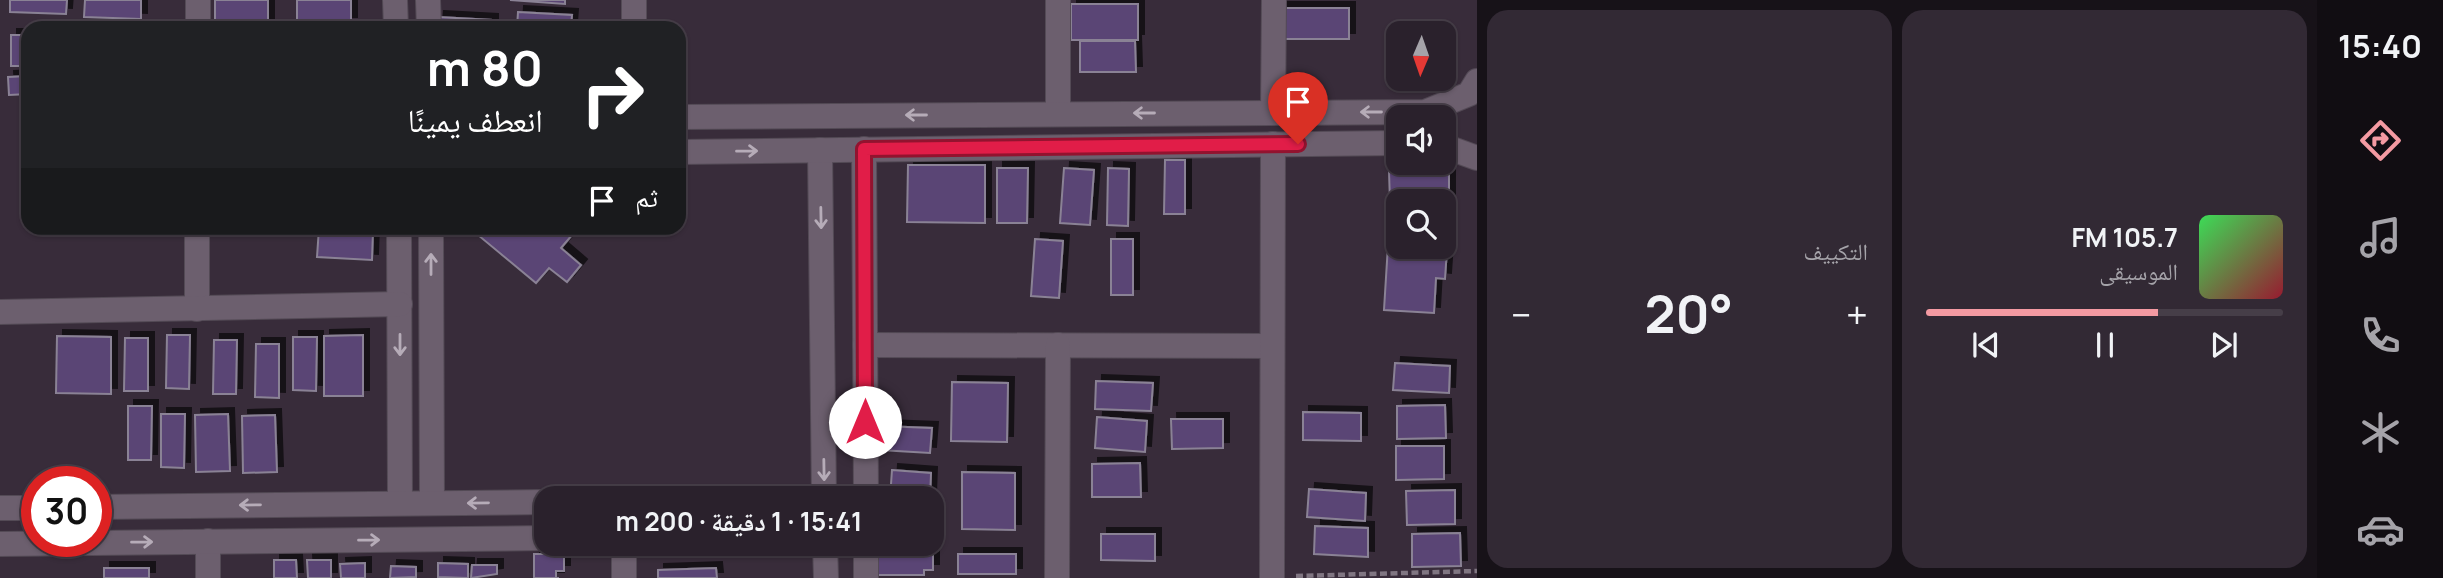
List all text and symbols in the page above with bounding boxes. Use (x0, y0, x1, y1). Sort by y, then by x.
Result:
north arrow (1386, 21, 1456, 91)
map controls (1386, 21, 1456, 259)
text: 15:40 (2338, 24, 2422, 68)
text: 80 m (427, 34, 543, 101)
icon: right (567, 49, 658, 140)
pin (1268, 72, 1328, 144)
icon: arrive (1279, 83, 1317, 121)
text: انعطف يمينًا (408, 98, 543, 142)
one-way arrow (1360, 105, 1383, 119)
button: sound (1386, 105, 1456, 175)
one-way arrow (1133, 107, 1156, 120)
one-way arrow (905, 108, 928, 122)
icon: directions (2356, 116, 2405, 165)
one-way arrow (735, 144, 758, 158)
text: ثم (635, 179, 658, 215)
icon: arrive (583, 182, 621, 220)
button: search (1386, 189, 1456, 259)
one-way arrow (814, 206, 828, 229)
icon: music (2356, 213, 2405, 262)
text: 105.7 FM (2071, 219, 2178, 255)
text: التكييف (1803, 235, 1868, 267)
one-way arrow (424, 252, 438, 275)
text: الموسيقى (2099, 255, 2178, 287)
text: 20° (1645, 278, 1733, 349)
text: − (1511, 288, 1532, 340)
text: + (1846, 288, 1868, 340)
icon: phone (2356, 311, 2405, 360)
icon: previous (1967, 326, 2005, 364)
icon: pause (2086, 326, 2124, 364)
icon: next (2205, 326, 2243, 364)
one-way arrow (393, 333, 407, 356)
position arrow (828, 385, 902, 459)
icon: climate (2356, 408, 2405, 457)
one-way arrow (817, 458, 831, 481)
speed limit sign: 30 (21, 466, 112, 557)
one-way arrow (467, 496, 490, 510)
one-way arrow (239, 498, 262, 512)
text: 15:41 · 1 دقيقة · 200 m (616, 503, 862, 539)
icon: car (2356, 505, 2405, 554)
one-way arrow (357, 533, 380, 547)
one-way arrow (130, 535, 153, 549)

